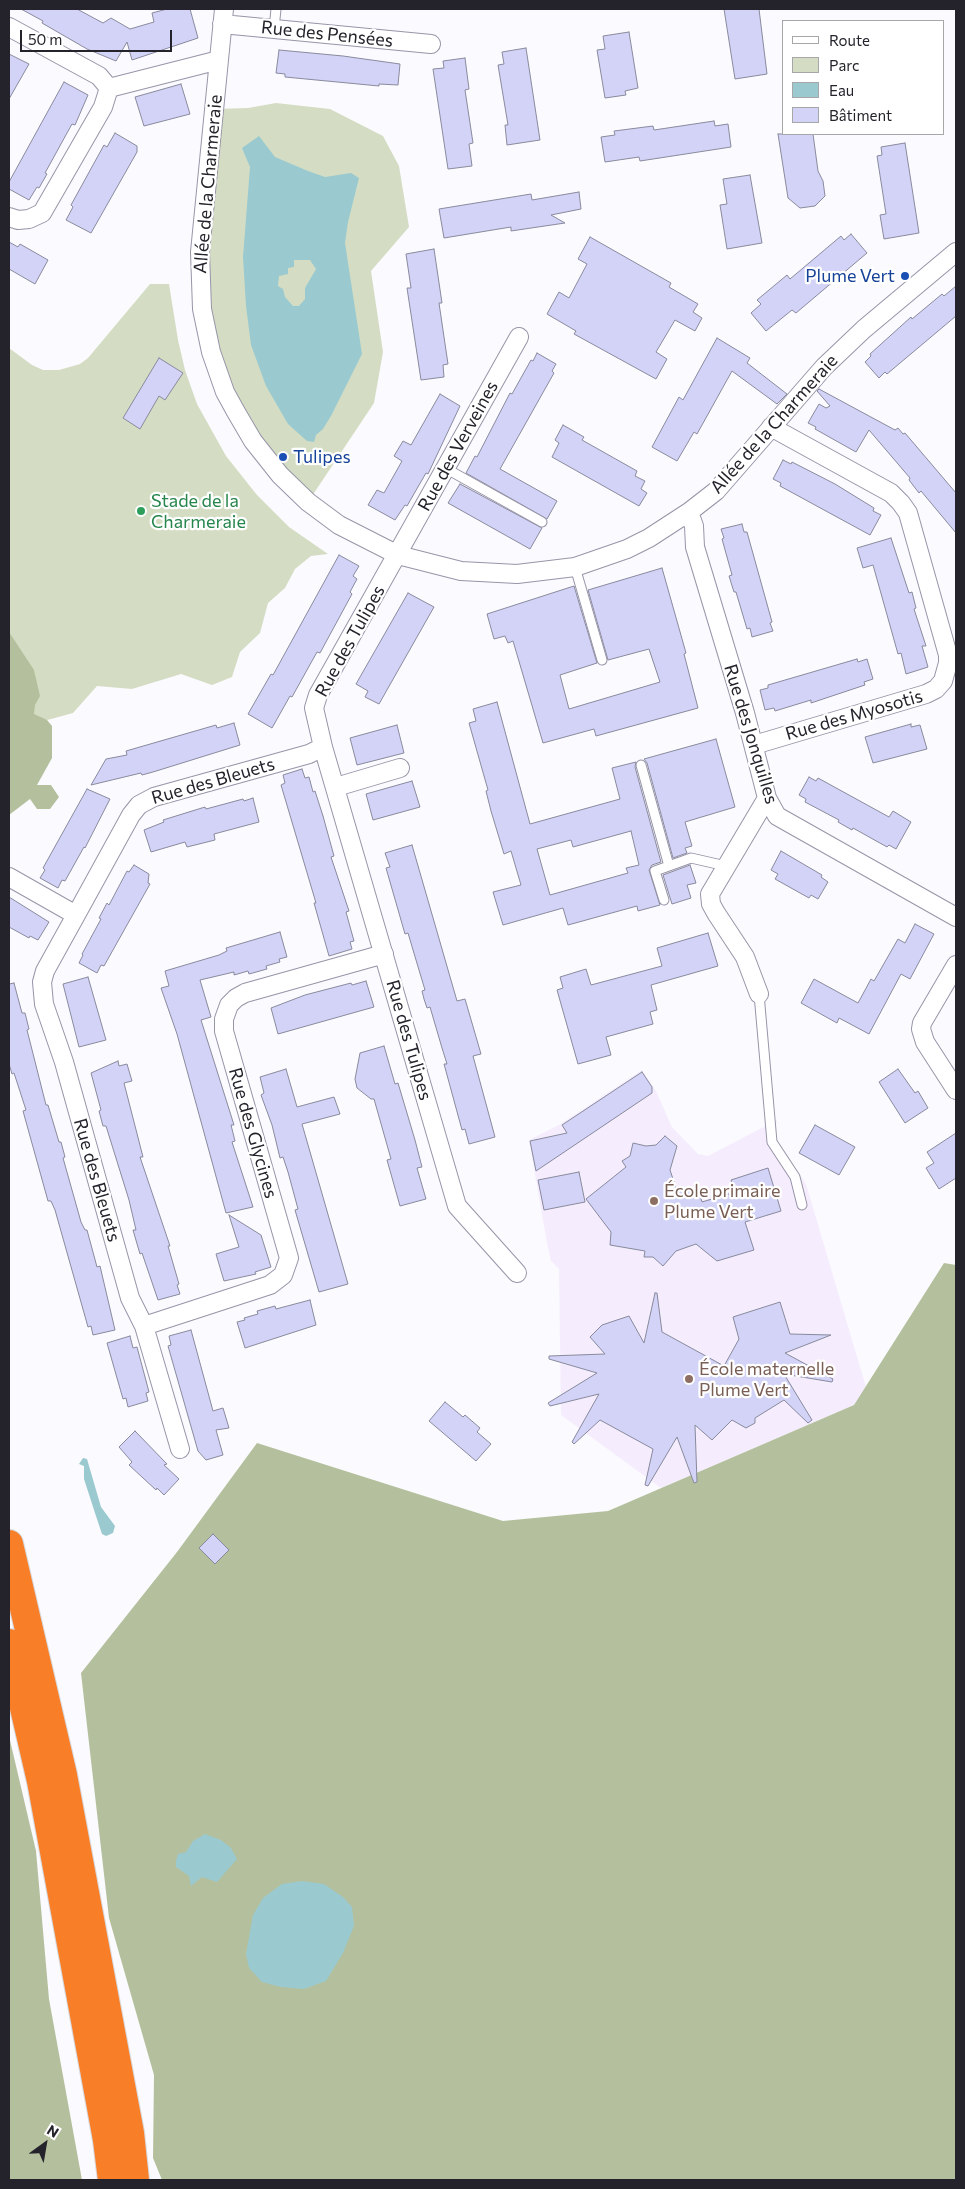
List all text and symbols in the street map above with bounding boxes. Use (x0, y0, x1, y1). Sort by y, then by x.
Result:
street label: Rue des Pensées (260, 16, 394, 52)
scale bar (22, 20, 175, 52)
legend (782, 20, 945, 135)
text: 50 m (28, 30, 62, 48)
text: Route (829, 31, 870, 49)
text: Parc (829, 56, 859, 74)
text: Eau (829, 81, 854, 99)
street label: Allée de la Charmeraie (189, 94, 227, 274)
text: Bâtiment (829, 106, 892, 124)
place label: Plume Vert (805, 265, 895, 287)
marker: Plume Vert (899, 270, 911, 282)
street label: Allée de la Charmeraie (706, 350, 842, 498)
street label: Rue des Verveines (413, 377, 503, 515)
place label: Tulipes (293, 446, 351, 468)
marker: Tulipes (277, 451, 289, 463)
place label: Stade de la Charmeraie (151, 490, 246, 532)
marker: Stade de la Charmeraie (135, 505, 147, 517)
street label: Rue des Tulipes (310, 581, 390, 701)
street label: Rue des Jonquilles (720, 662, 782, 806)
street label: Rue des Myosotis (783, 685, 925, 745)
street label: Rue des Bleuets (149, 753, 277, 809)
street label: Rue des Tulipes (382, 977, 436, 1103)
street label: Rue des Glycines (224, 1065, 282, 1201)
street label: Rue des Bleuets (69, 1116, 125, 1244)
place label: École primaire Plume Vert (664, 1180, 780, 1222)
marker: École primaire Plume Vert (648, 1195, 660, 1207)
place label: École maternelle Plume Vert (699, 1358, 834, 1400)
marker: École maternelle Plume Vert (683, 1373, 695, 1385)
north arrow (20, 2119, 70, 2169)
text: N (44, 2121, 62, 2141)

